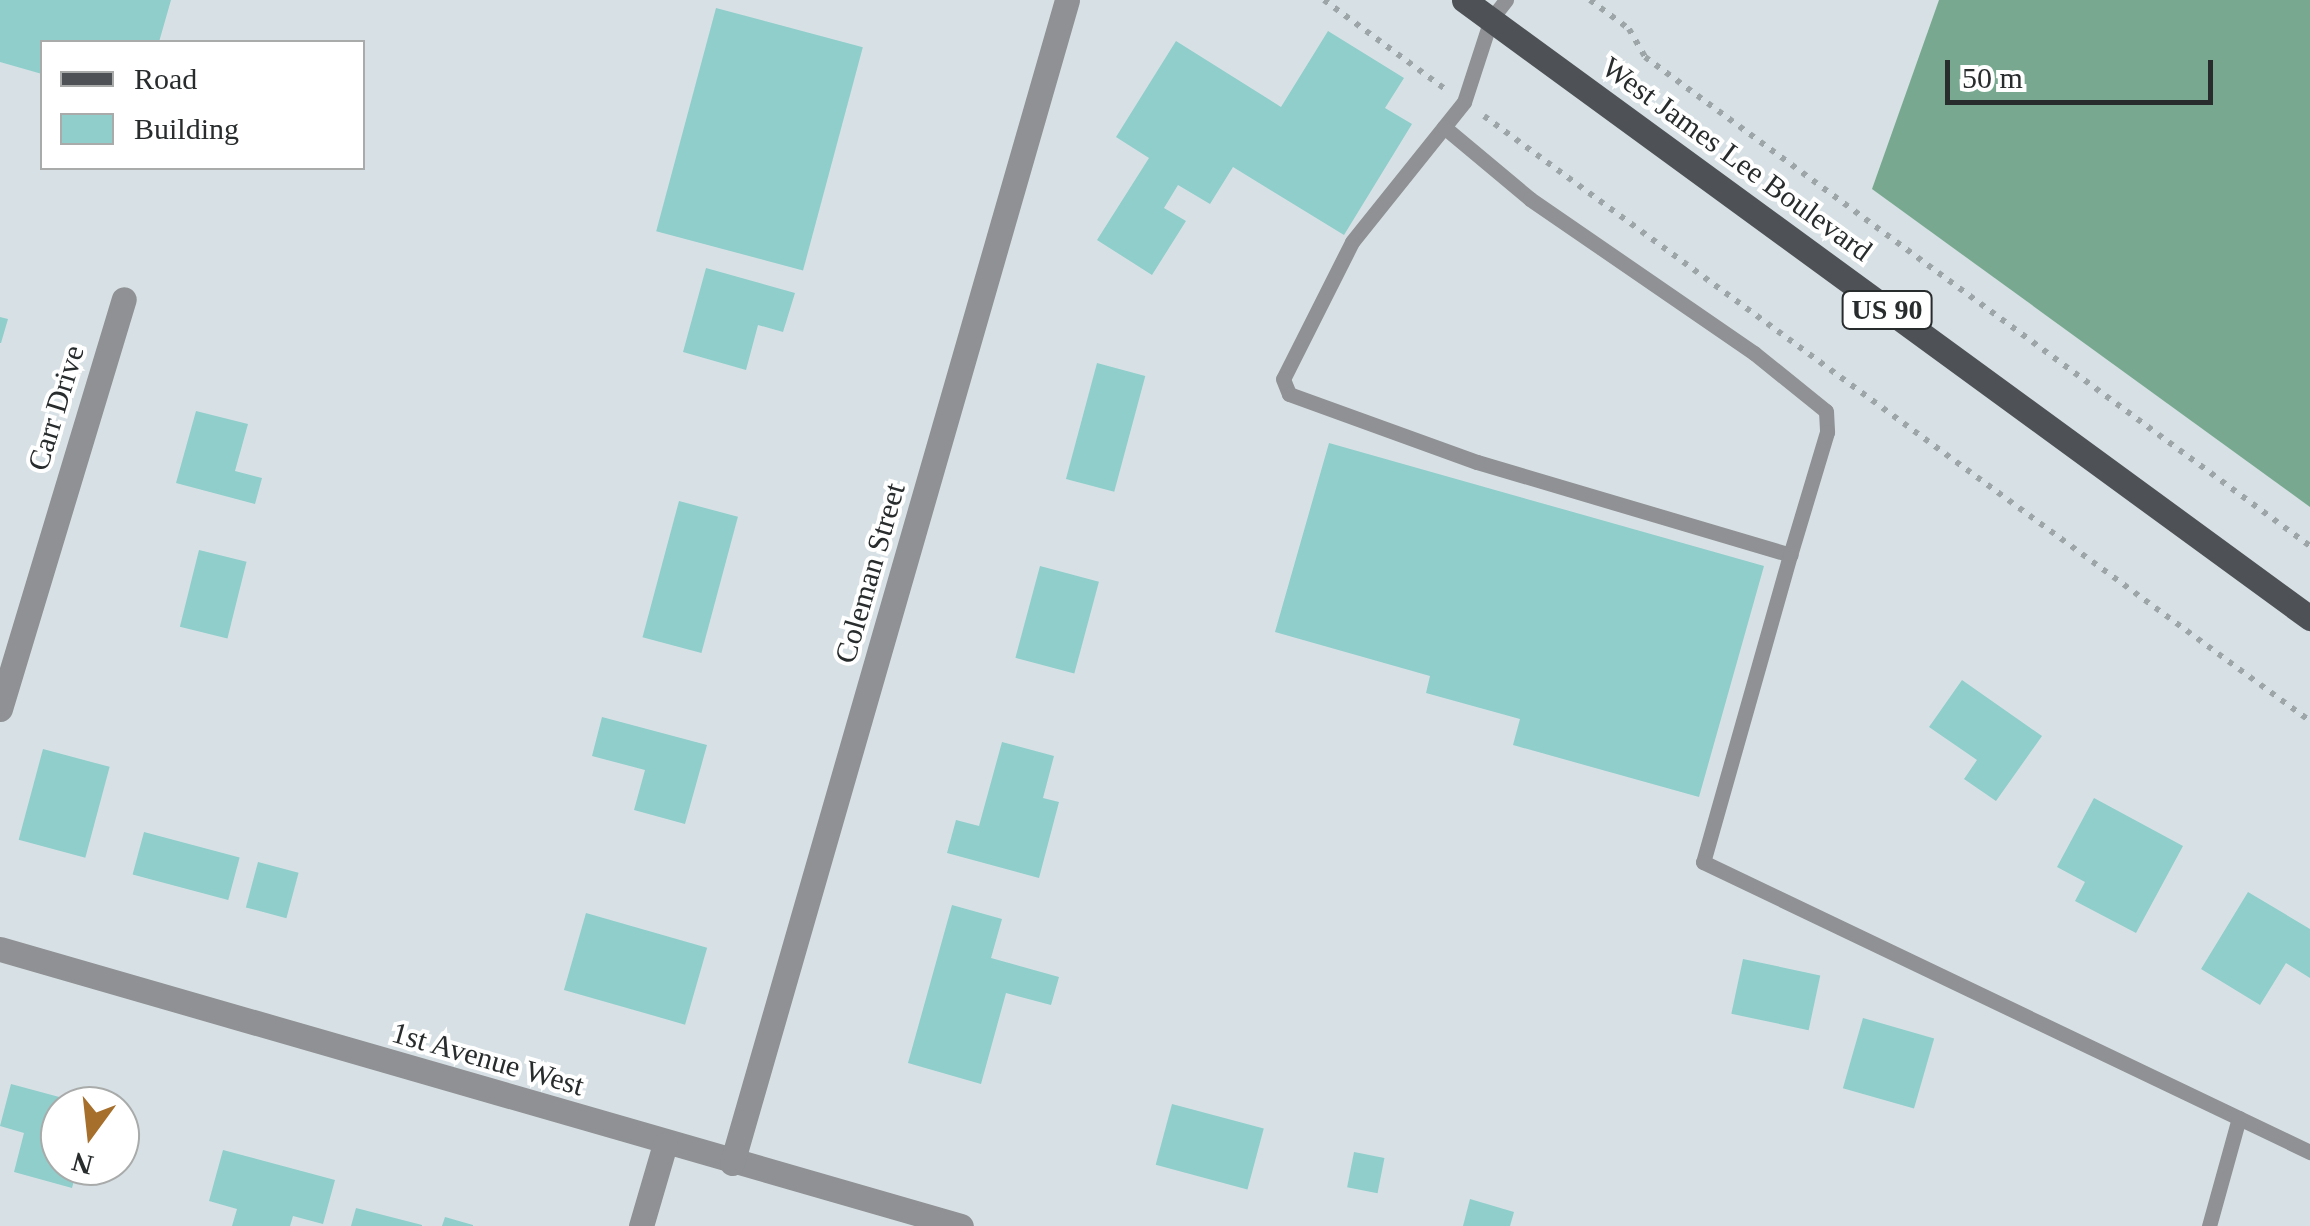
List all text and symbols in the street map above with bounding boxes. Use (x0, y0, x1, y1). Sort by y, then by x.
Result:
legend (40, 40, 365, 170)
scale bar (1950, 40, 2218, 102)
street label: West James Lee Boulevard (1595, 49, 1879, 269)
text: 50 m (1962, 61, 2023, 94)
text: Road (134, 62, 197, 95)
text: Building (134, 112, 239, 145)
road number: US 90 (1840, 287, 1934, 333)
street label: Carr Drive (20, 341, 92, 475)
street label: Coleman Street (827, 479, 913, 667)
street label: 1st Avenue West (387, 1014, 589, 1104)
north arrow (40, 1086, 140, 1186)
text: N (69, 1146, 96, 1181)

